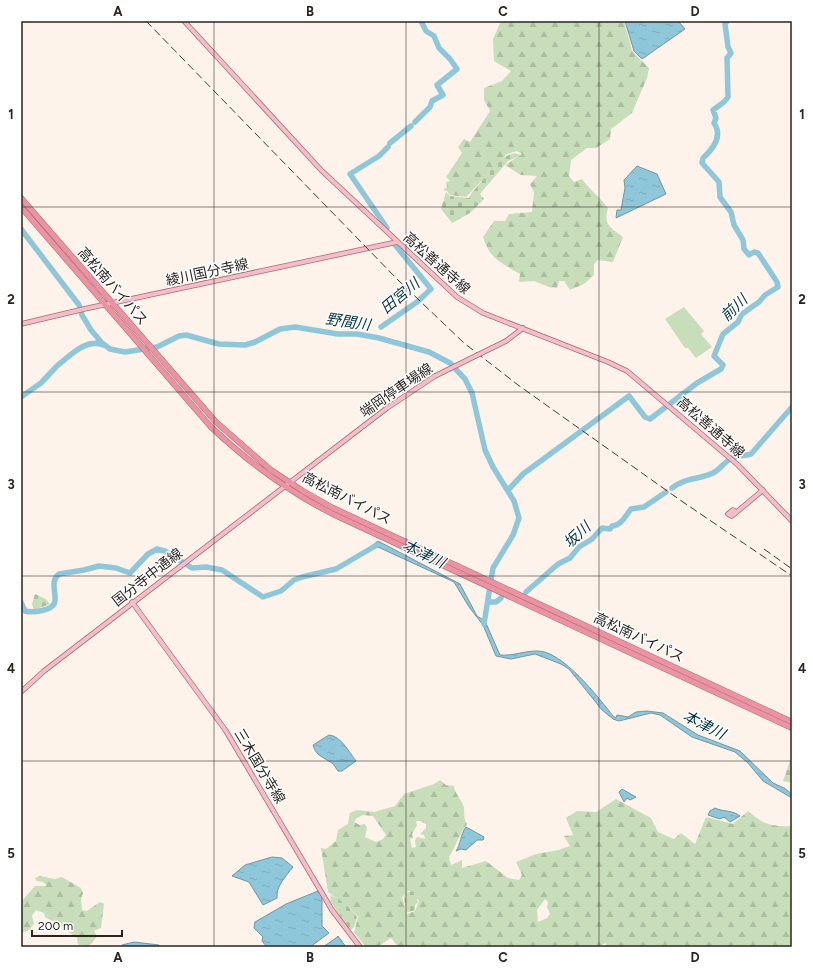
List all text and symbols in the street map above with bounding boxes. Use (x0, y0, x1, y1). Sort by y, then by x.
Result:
text: A (113, 4, 123, 19)
text: B (306, 4, 314, 19)
text: C (498, 4, 508, 19)
text: D (690, 4, 700, 19)
text: 1 (8, 107, 14, 122)
text: 1 (799, 107, 805, 122)
street label: 高松善通寺線 (400, 229, 474, 298)
street label: 高松南バイパス (74, 244, 151, 329)
street label: 綾川国分寺線 (164, 255, 250, 290)
water label: 田宮川 (377, 273, 425, 317)
water label: 前川 (717, 290, 752, 325)
text: 2 (7, 292, 15, 307)
text: 2 (798, 292, 806, 307)
water label: 野間川 (324, 310, 374, 334)
street label: 端岡停車場線 (357, 360, 436, 421)
street label: 高松善通寺線 (673, 393, 748, 461)
street label: 高松南バイパス (299, 469, 394, 528)
text: 3 (7, 477, 15, 492)
text: 3 (798, 477, 806, 492)
water label: 坂川 (560, 517, 596, 552)
water label: 本津川 (400, 536, 450, 573)
street label: 国分寺中通線 (109, 545, 186, 610)
street label: 高松南バイパス (591, 609, 687, 666)
text: 4 (7, 661, 15, 676)
text: 4 (798, 661, 806, 676)
water label: 本津川 (680, 707, 730, 744)
street label: 三木国分寺線 (231, 726, 288, 807)
text: 5 (7, 846, 15, 861)
text: 5 (798, 846, 806, 861)
scale bar (32, 912, 122, 938)
text: 200 m (38, 919, 73, 933)
text: A (113, 950, 123, 965)
text: B (306, 950, 314, 965)
text: C (498, 950, 508, 965)
text: D (690, 950, 700, 965)

